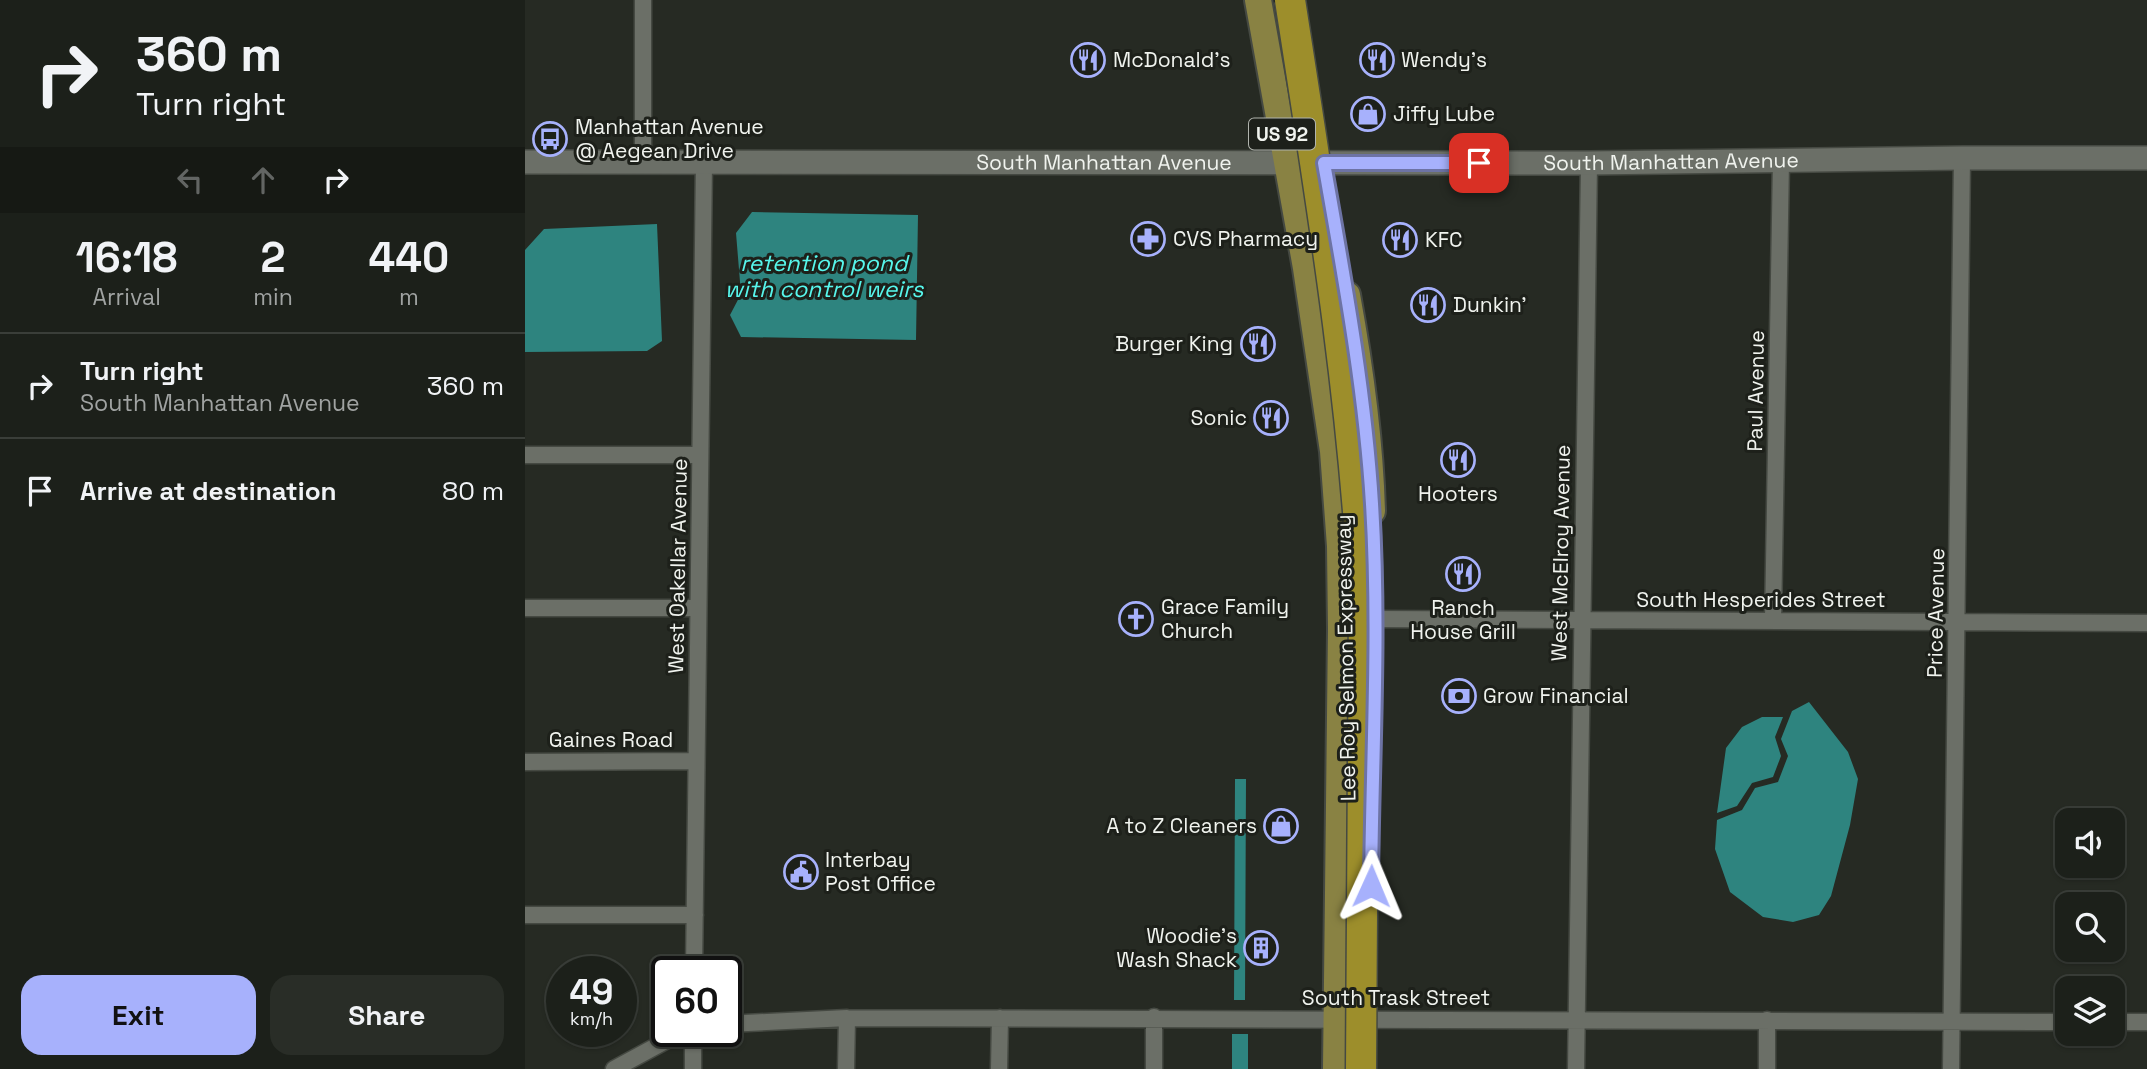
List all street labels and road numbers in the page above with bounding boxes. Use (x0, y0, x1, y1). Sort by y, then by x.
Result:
road number: US 92 (1249, 118, 1315, 150)
street label: South Manhattan Avenue (1543, 146, 1799, 176)
street label: South Manhattan Avenue (976, 148, 1232, 176)
street label: Paul Avenue (1741, 330, 1770, 452)
street label: West McElroy Avenue (1545, 444, 1576, 662)
street label: West Oakellar Avenue (662, 458, 693, 674)
street label: Lee Roy Selmon Expressway (1329, 514, 1362, 802)
street label: Price Avenue (1921, 548, 1950, 678)
street label: South Hesperides Street (1636, 586, 1886, 613)
street label: Gaines Road (549, 726, 673, 753)
street label: South Trask Street (1302, 984, 1490, 1011)

